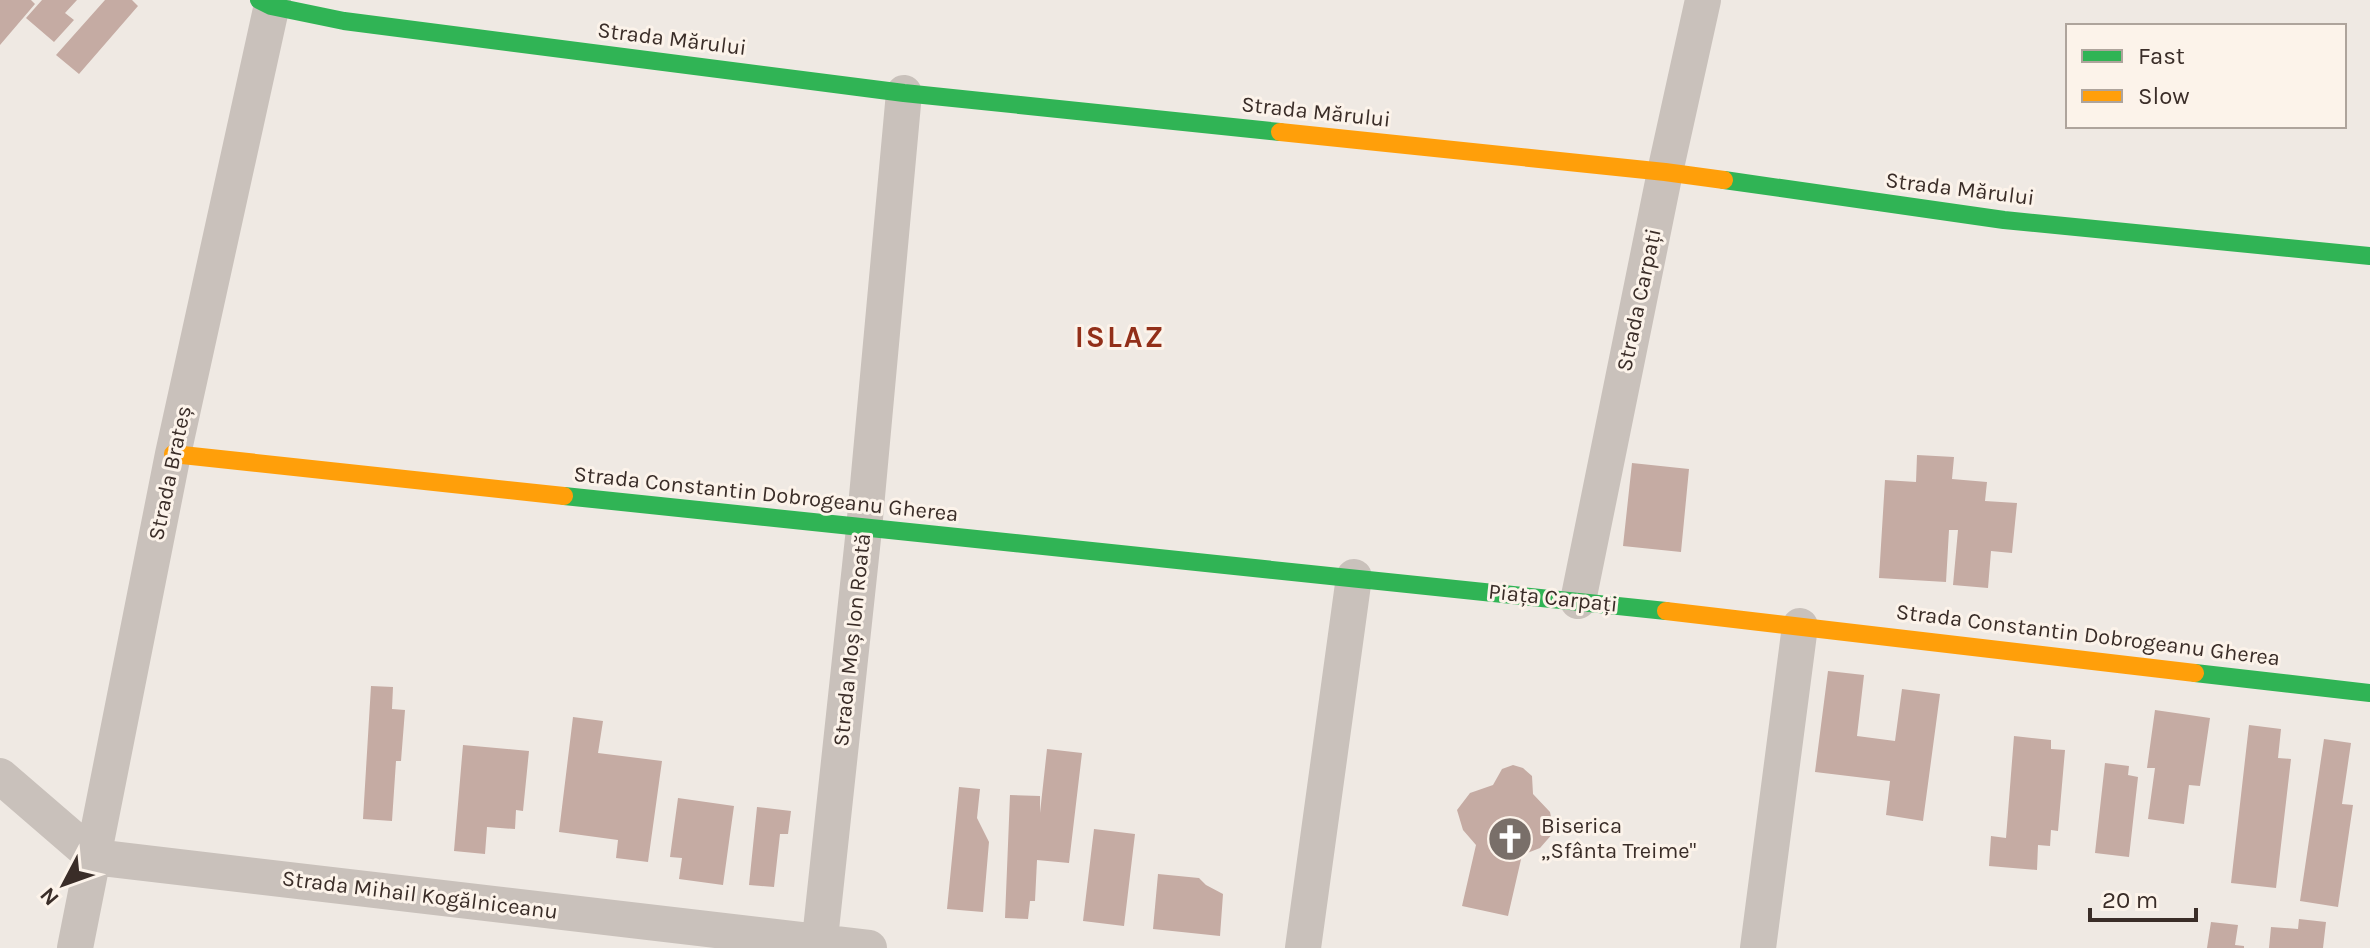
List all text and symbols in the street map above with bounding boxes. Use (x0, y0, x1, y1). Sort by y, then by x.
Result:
street label: Strada Mărului (596, 17, 748, 61)
legend (2066, 24, 2346, 128)
text: Fast (2138, 42, 2185, 70)
text: Slow (2138, 82, 2190, 110)
street label: Strada Mărului (1240, 91, 1392, 133)
street label: Strada Mărului (1884, 167, 2036, 211)
street label: Strada Carpați (1611, 226, 1667, 374)
district label: ISLAZ (1075, 319, 1165, 355)
street label: Strada Brateș (143, 403, 197, 543)
street label: Strada Constantin Dobrogeanu Gherea (572, 461, 960, 527)
street label: Strada Moș Ion Roată (828, 532, 876, 748)
street label: Piața Carpați (1487, 578, 1619, 618)
street label: Strada Constantin Dobrogeanu Gherea (1895, 599, 2281, 671)
place label: Biserica „Sfânta Treime" (1541, 813, 1697, 864)
church icon: Biserica „Sfânta Treime" (1486, 815, 1534, 863)
north arrow (24, 844, 104, 924)
street label: Strada Mihail Kogălniceanu (281, 865, 559, 925)
scale bar (2090, 872, 2196, 922)
text: N (35, 882, 65, 911)
text: 20 m (2102, 886, 2158, 914)

